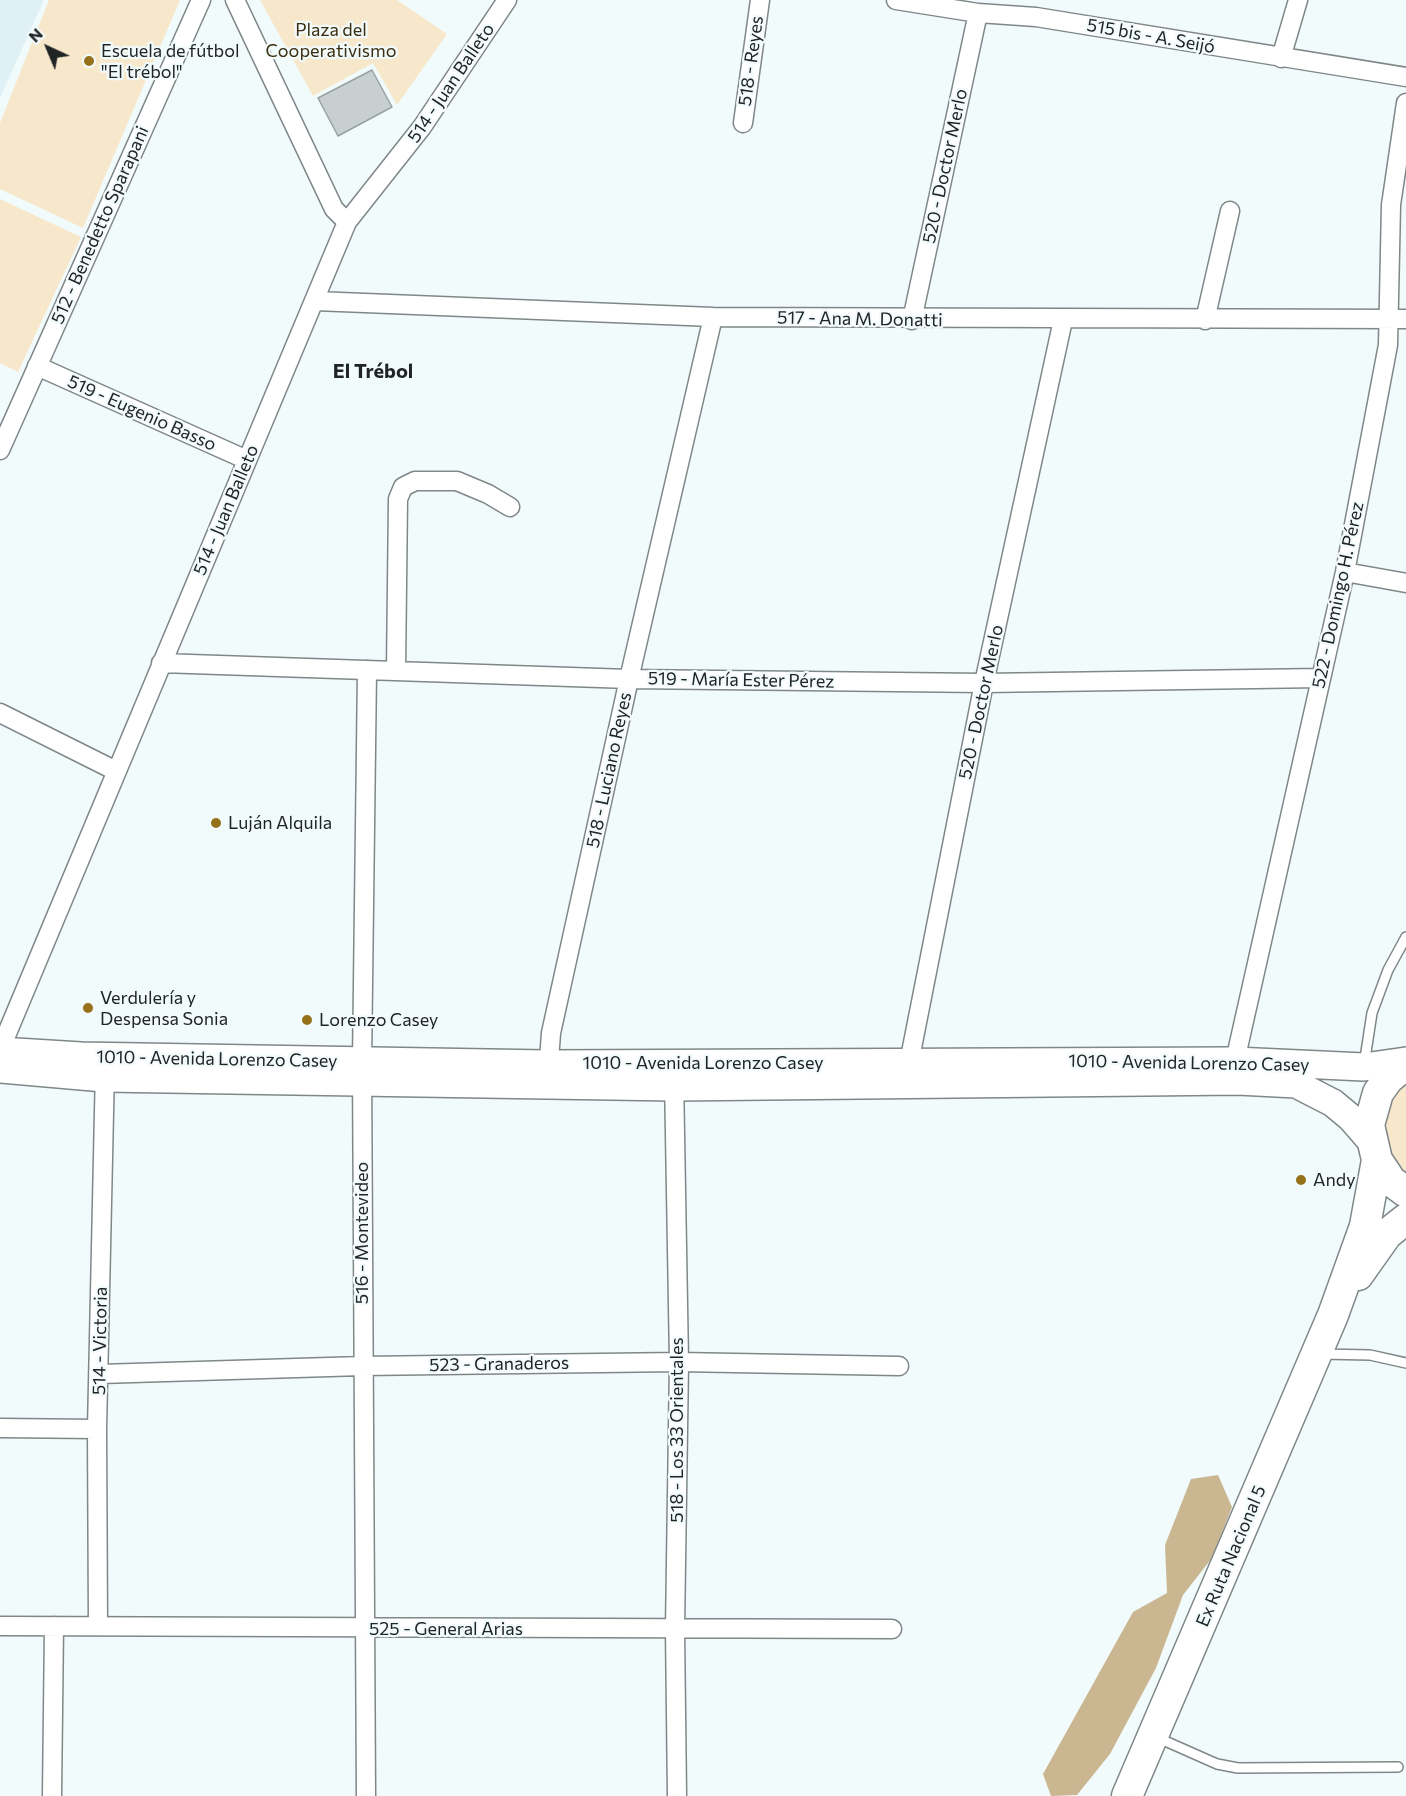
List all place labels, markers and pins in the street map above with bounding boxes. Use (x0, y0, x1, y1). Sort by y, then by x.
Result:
place label: Escuela de fútbol "El trébol" (101, 40, 240, 82)
marker: Escuela de fútbol "El trébol" (82, 54, 96, 68)
place label: Luján Alquila (228, 812, 332, 834)
marker: Luján Alquila (209, 816, 223, 830)
place label: Verdulería y Despensa Sonia (100, 987, 228, 1030)
marker: Verdulería y Despensa Sonia (81, 1001, 95, 1015)
place label: Lorenzo Casey (319, 1009, 438, 1031)
marker: Lorenzo Casey (300, 1013, 314, 1027)
place label: Andy (1313, 1169, 1355, 1191)
marker: Andy (1294, 1173, 1308, 1187)

